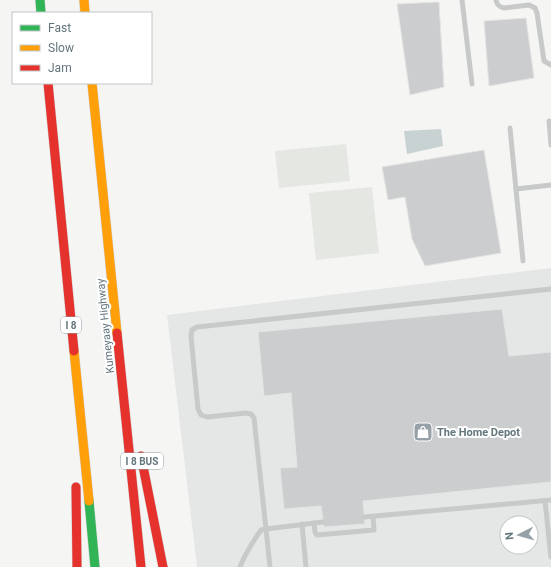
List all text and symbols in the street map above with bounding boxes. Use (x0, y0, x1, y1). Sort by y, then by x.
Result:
legend (12, 12, 152, 84)
text: Fast (48, 21, 71, 35)
text: Slow (48, 41, 74, 55)
text: Jam (48, 61, 72, 75)
street label: Kumeyaay Highway (94, 277, 117, 374)
road number: I 8 (61, 317, 81, 333)
shop icon: The Home Depot (412, 421, 434, 443)
place label: The Home Depot (437, 426, 520, 439)
road number: I 8 BUS (121, 453, 163, 469)
north arrow (499, 515, 539, 555)
text: N (503, 531, 516, 541)

